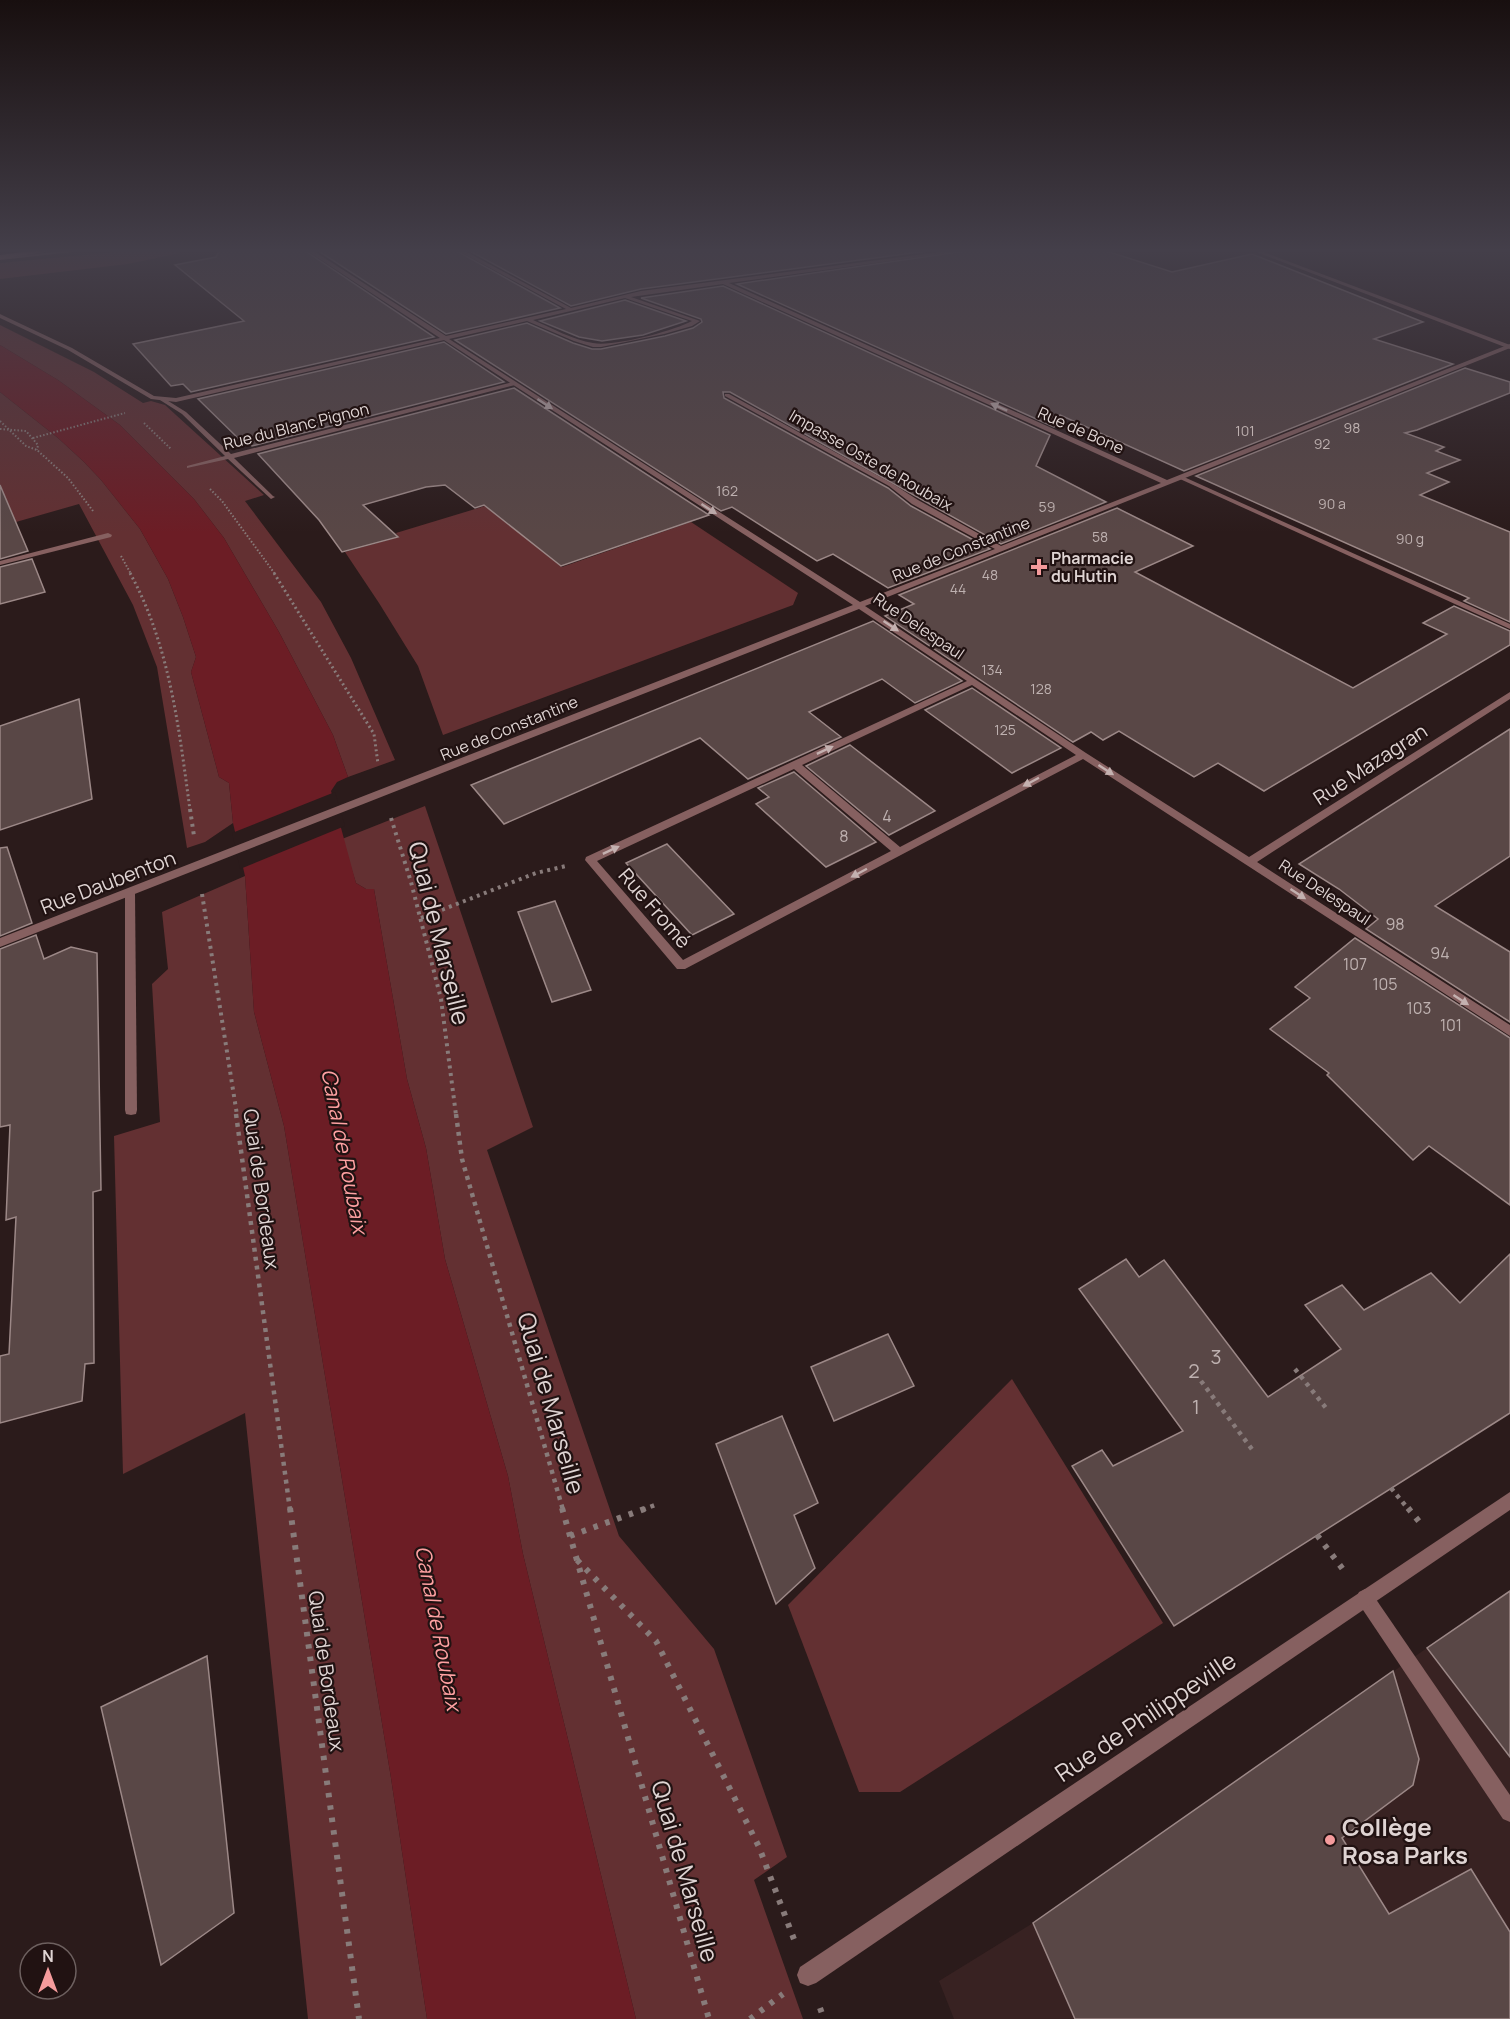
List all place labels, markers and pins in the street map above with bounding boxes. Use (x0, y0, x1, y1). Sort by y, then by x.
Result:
place label: Pharmacie du Hutin (1051, 547, 1134, 587)
marker: Pharmacie du Hutin (1032, 560, 1046, 574)
place label: Collège Rosa Parks (1342, 1810, 1468, 1871)
marker: Collège Rosa Parks (1323, 1833, 1337, 1847)

